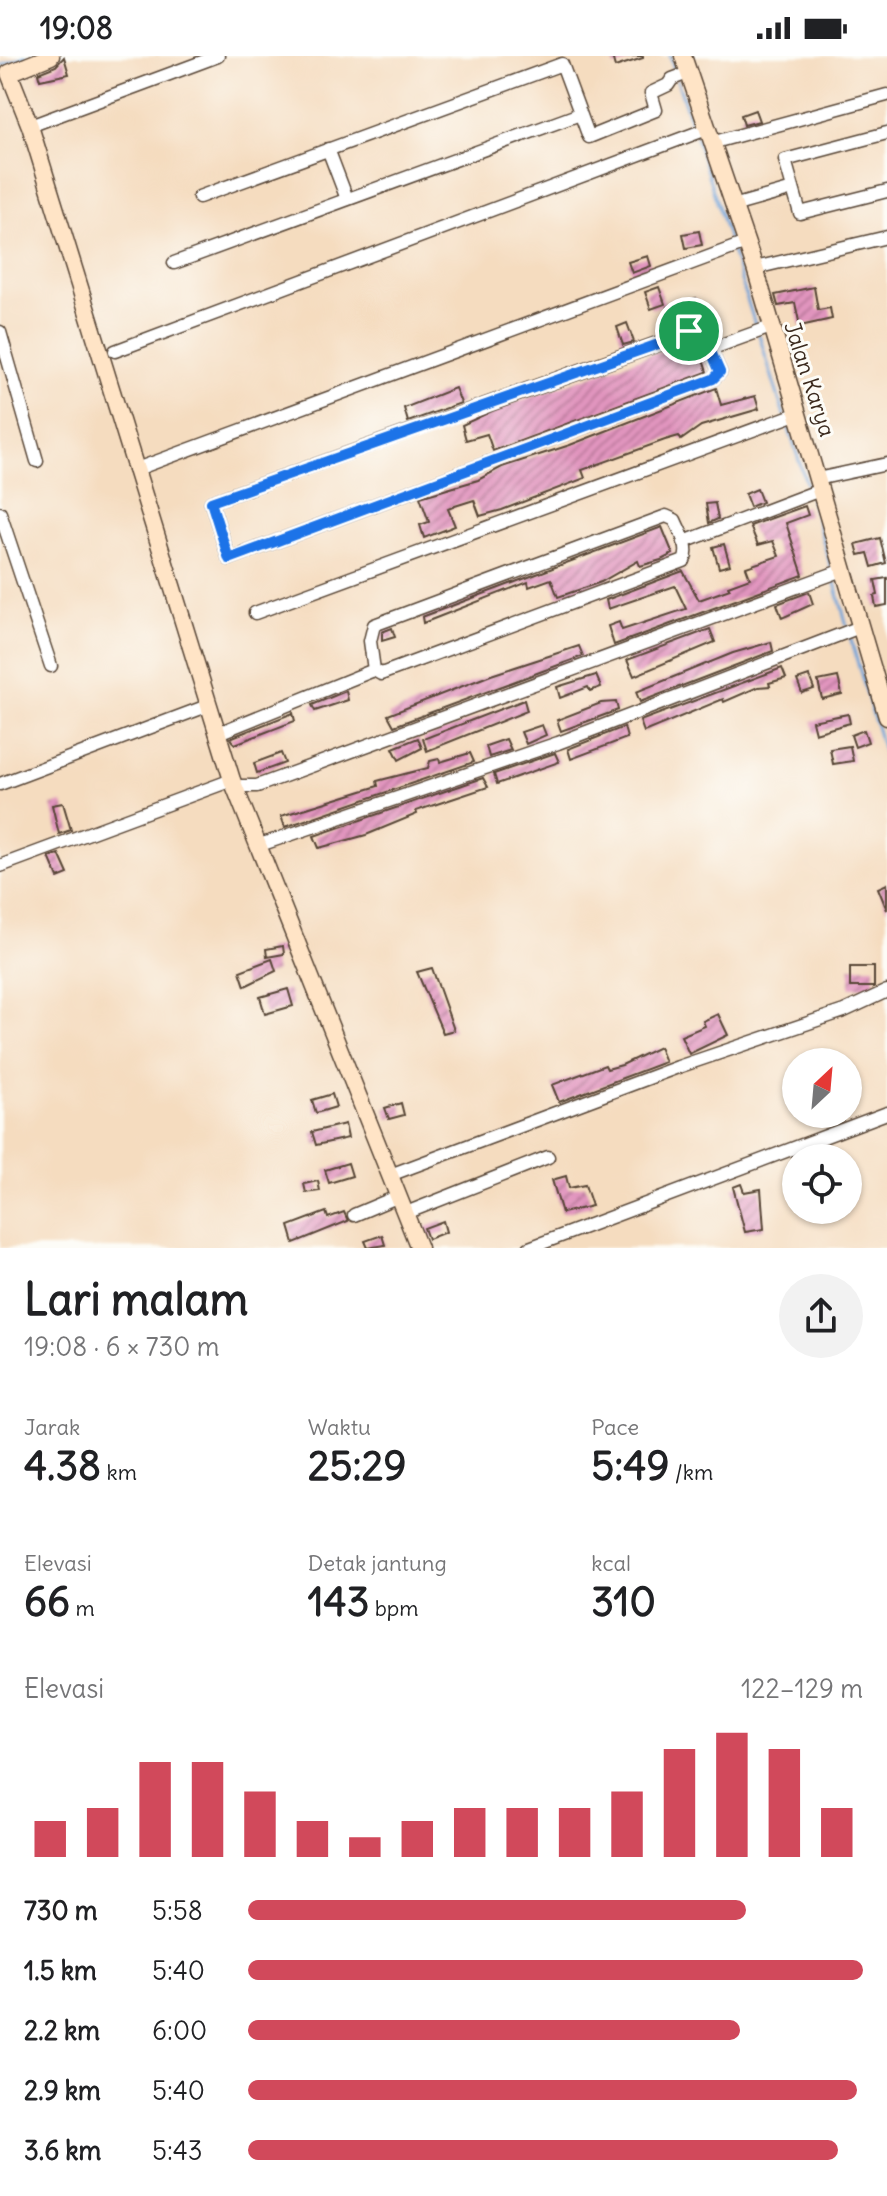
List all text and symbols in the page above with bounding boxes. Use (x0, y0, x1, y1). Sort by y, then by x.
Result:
text: 19:08 (40, 9, 113, 47)
pin (655, 297, 723, 365)
icon: arrive (667, 309, 711, 353)
street label: Jalan Karya (778, 318, 842, 440)
north arrow (782, 1048, 862, 1128)
map controls (782, 1048, 862, 1224)
button: locate (782, 1144, 862, 1224)
text: Lari malam (24, 1272, 248, 1327)
button: share (779, 1274, 863, 1358)
text: 19:08 · 6 × 730 m (24, 1330, 219, 1363)
text: Jarak (24, 1413, 80, 1441)
text: Waktu (308, 1413, 371, 1441)
text: Pace (591, 1413, 639, 1441)
text: 4.38 (24, 1441, 101, 1491)
text: 25:29 (308, 1441, 407, 1491)
text: 5:49 (591, 1441, 670, 1491)
text: km (101, 1458, 137, 1486)
text: /km (670, 1458, 713, 1486)
text: Elevasi (24, 1549, 92, 1577)
text: Detak jantung (308, 1549, 447, 1577)
text: kcal (591, 1549, 631, 1577)
text: 66 (24, 1577, 70, 1627)
text: 143 (308, 1577, 369, 1627)
text: 310 (591, 1577, 656, 1627)
text: m (70, 1594, 95, 1622)
text: bpm (369, 1594, 419, 1622)
text: Elevasi (24, 1672, 104, 1705)
text: 122–129 m (741, 1672, 863, 1705)
text: 730 m (24, 1894, 98, 1927)
text: 5:58 (152, 1894, 203, 1927)
text: 1.5 km (24, 1954, 97, 1987)
text: 5:40 (152, 1954, 205, 1987)
text: 2.2 km (24, 2014, 100, 2047)
text: 6:00 (152, 2014, 207, 2047)
text: 2.9 km (24, 2074, 101, 2107)
text: 5:40 (152, 2074, 205, 2107)
text: 3.6 km (24, 2134, 101, 2167)
text: 5:43 (152, 2134, 203, 2167)

